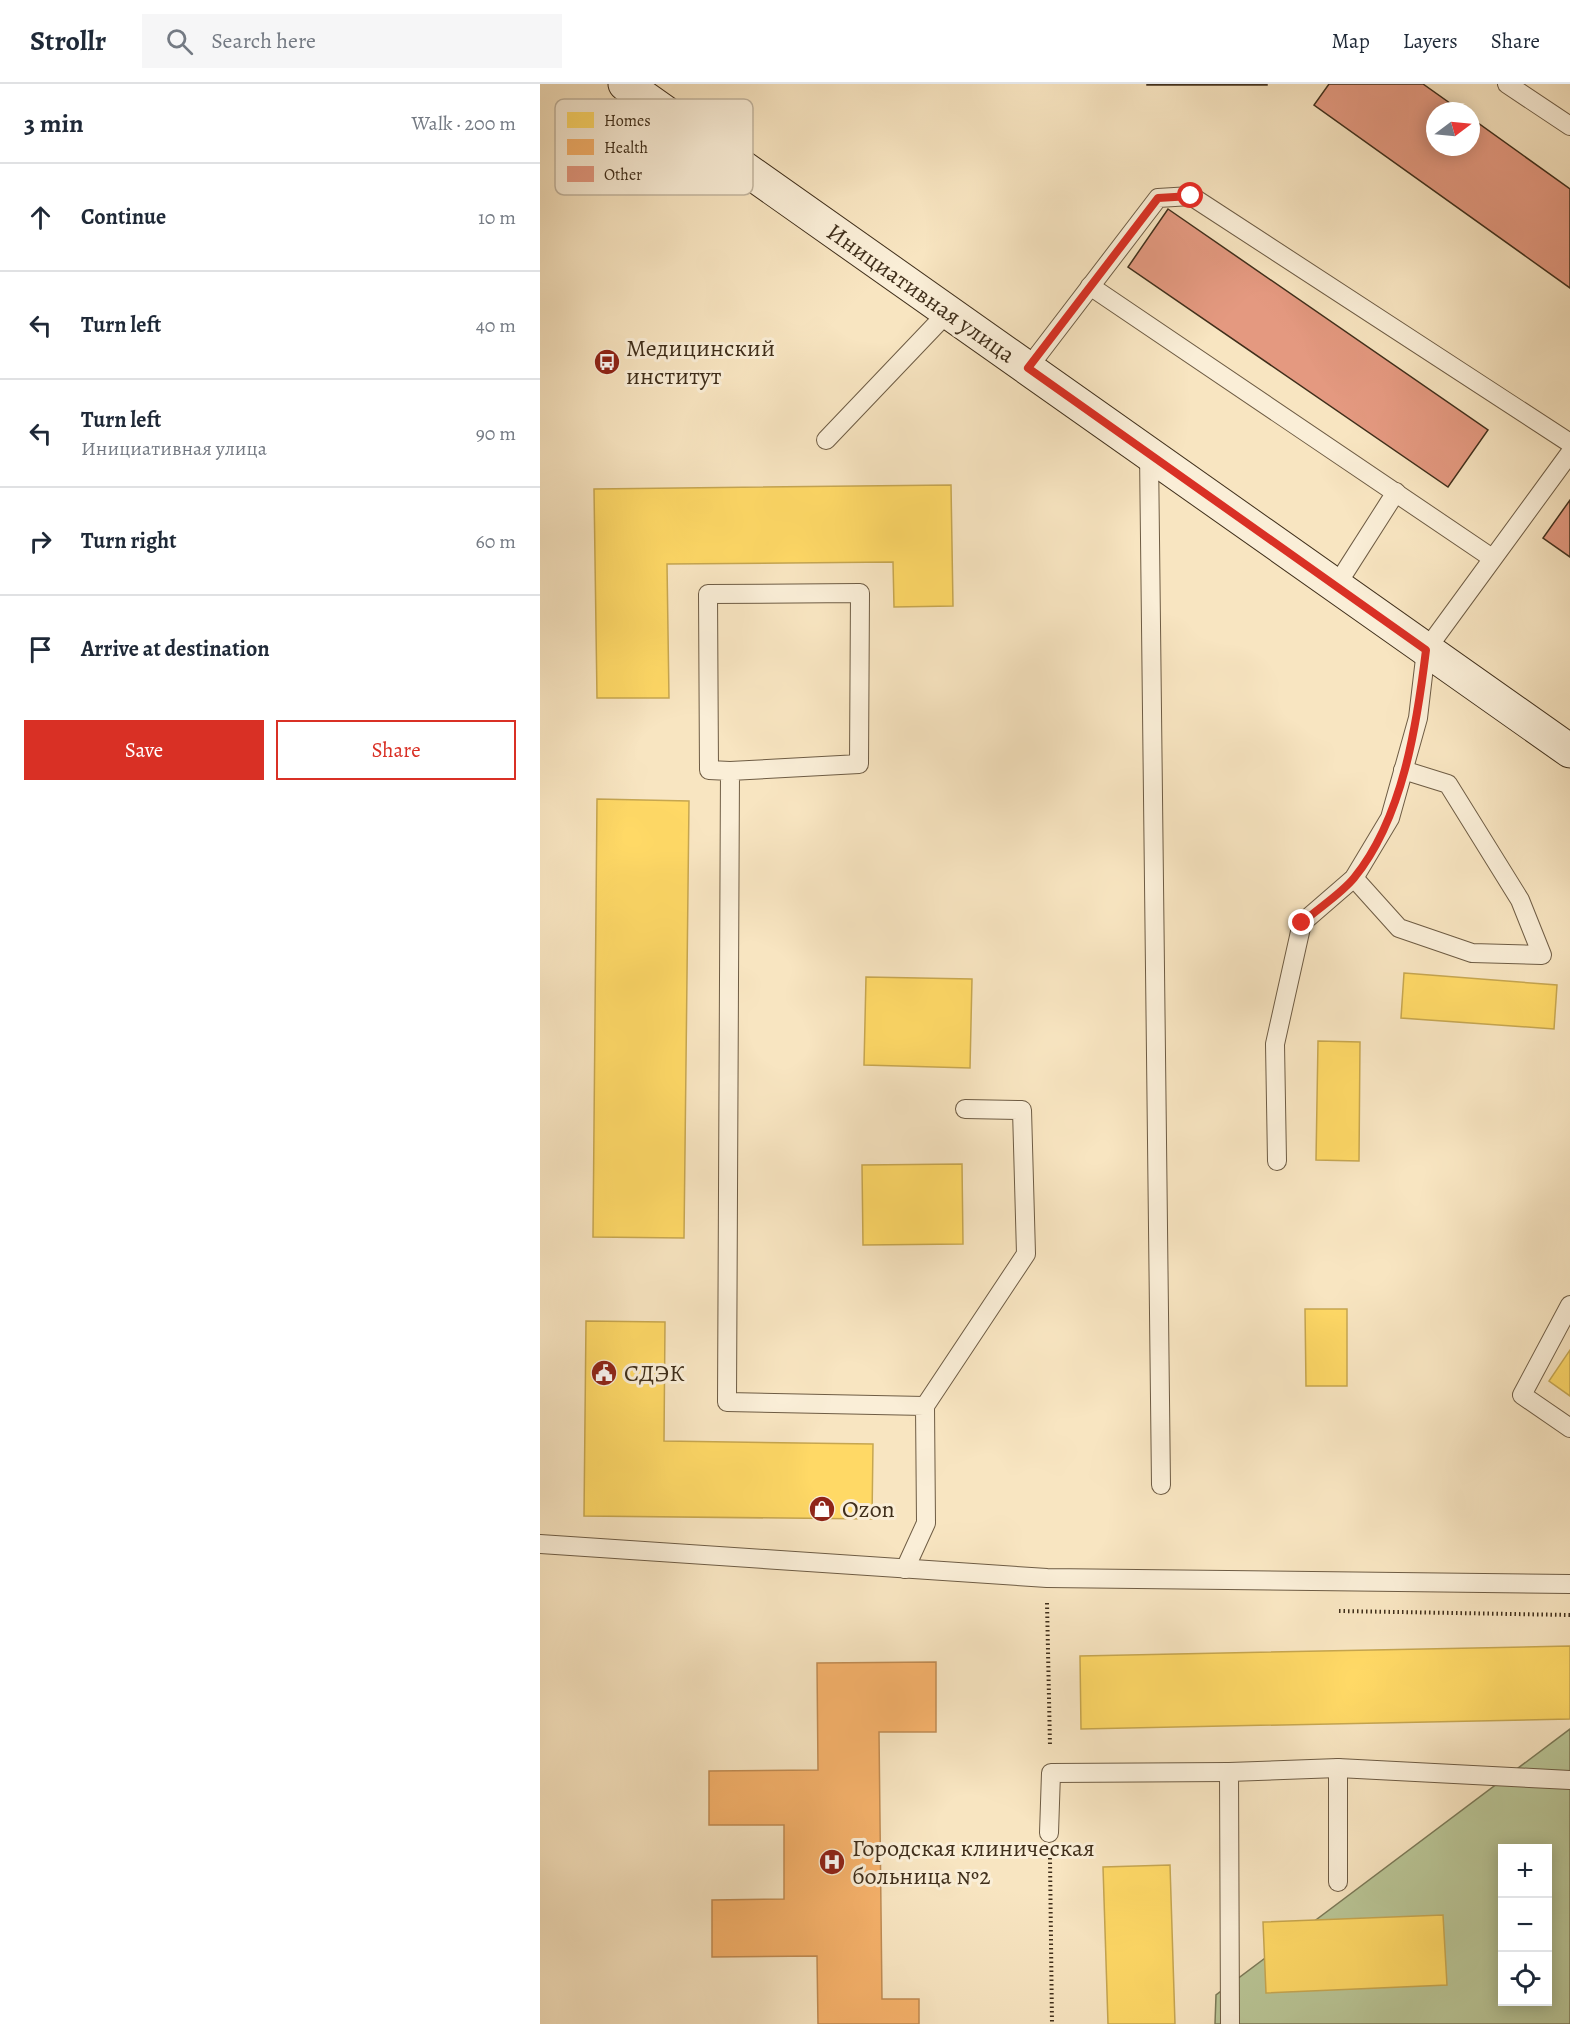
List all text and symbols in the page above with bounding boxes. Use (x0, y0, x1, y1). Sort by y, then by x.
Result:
search box (142, 14, 562, 68)
text: Strollr (30, 22, 106, 60)
icon: search (163, 25, 196, 58)
text: Search here (211, 26, 316, 56)
text: Map (1331, 27, 1370, 55)
text: Layers (1403, 27, 1458, 55)
text: Share (1491, 27, 1540, 55)
legend (555, 99, 753, 195)
north arrow (1426, 102, 1480, 156)
text: 3 min (24, 106, 84, 141)
text: Walk · 200 m (412, 110, 516, 137)
text: Homes (604, 110, 651, 132)
text: Health (604, 137, 649, 159)
text: Other (604, 164, 642, 186)
route start (1177, 182, 1203, 208)
icon: ahead (24, 201, 57, 234)
text: Continue (81, 202, 166, 232)
text: 10 m (478, 204, 516, 231)
street label: Инициативная улица (820, 216, 1022, 370)
icon: left (24, 309, 57, 342)
text: Turn left (81, 310, 161, 340)
text: 40 m (476, 312, 516, 339)
place label: Медицинский институт (626, 332, 775, 392)
bus stop icon: Медицинский институт (592, 347, 622, 377)
text: Turn left (81, 405, 161, 435)
icon: left (24, 417, 57, 450)
text: 90 m (476, 420, 516, 447)
text: Инициативная улица (81, 435, 267, 462)
icon: right (24, 525, 57, 558)
text: Turn right (81, 526, 177, 556)
text: 60 m (476, 528, 516, 555)
icon: arrive (24, 633, 57, 666)
text: Arrive at destination (81, 634, 270, 664)
button: Save (24, 720, 264, 780)
button: Share (276, 720, 516, 780)
route end (1288, 909, 1314, 935)
place label: СДЭК (624, 1357, 685, 1389)
public building icon: СДЭК (589, 1358, 619, 1388)
place label: Ozon (842, 1493, 895, 1525)
shop icon: Ozon (807, 1494, 837, 1524)
place label: Городская клиническая больница №2 (852, 1832, 1095, 1892)
map controls (1498, 1844, 1552, 2006)
button: + (1498, 1844, 1552, 1898)
hospital icon: Городская клиническая больница №2 (817, 1847, 847, 1877)
button: − (1498, 1898, 1552, 1952)
button: locate (1498, 1952, 1552, 2006)

